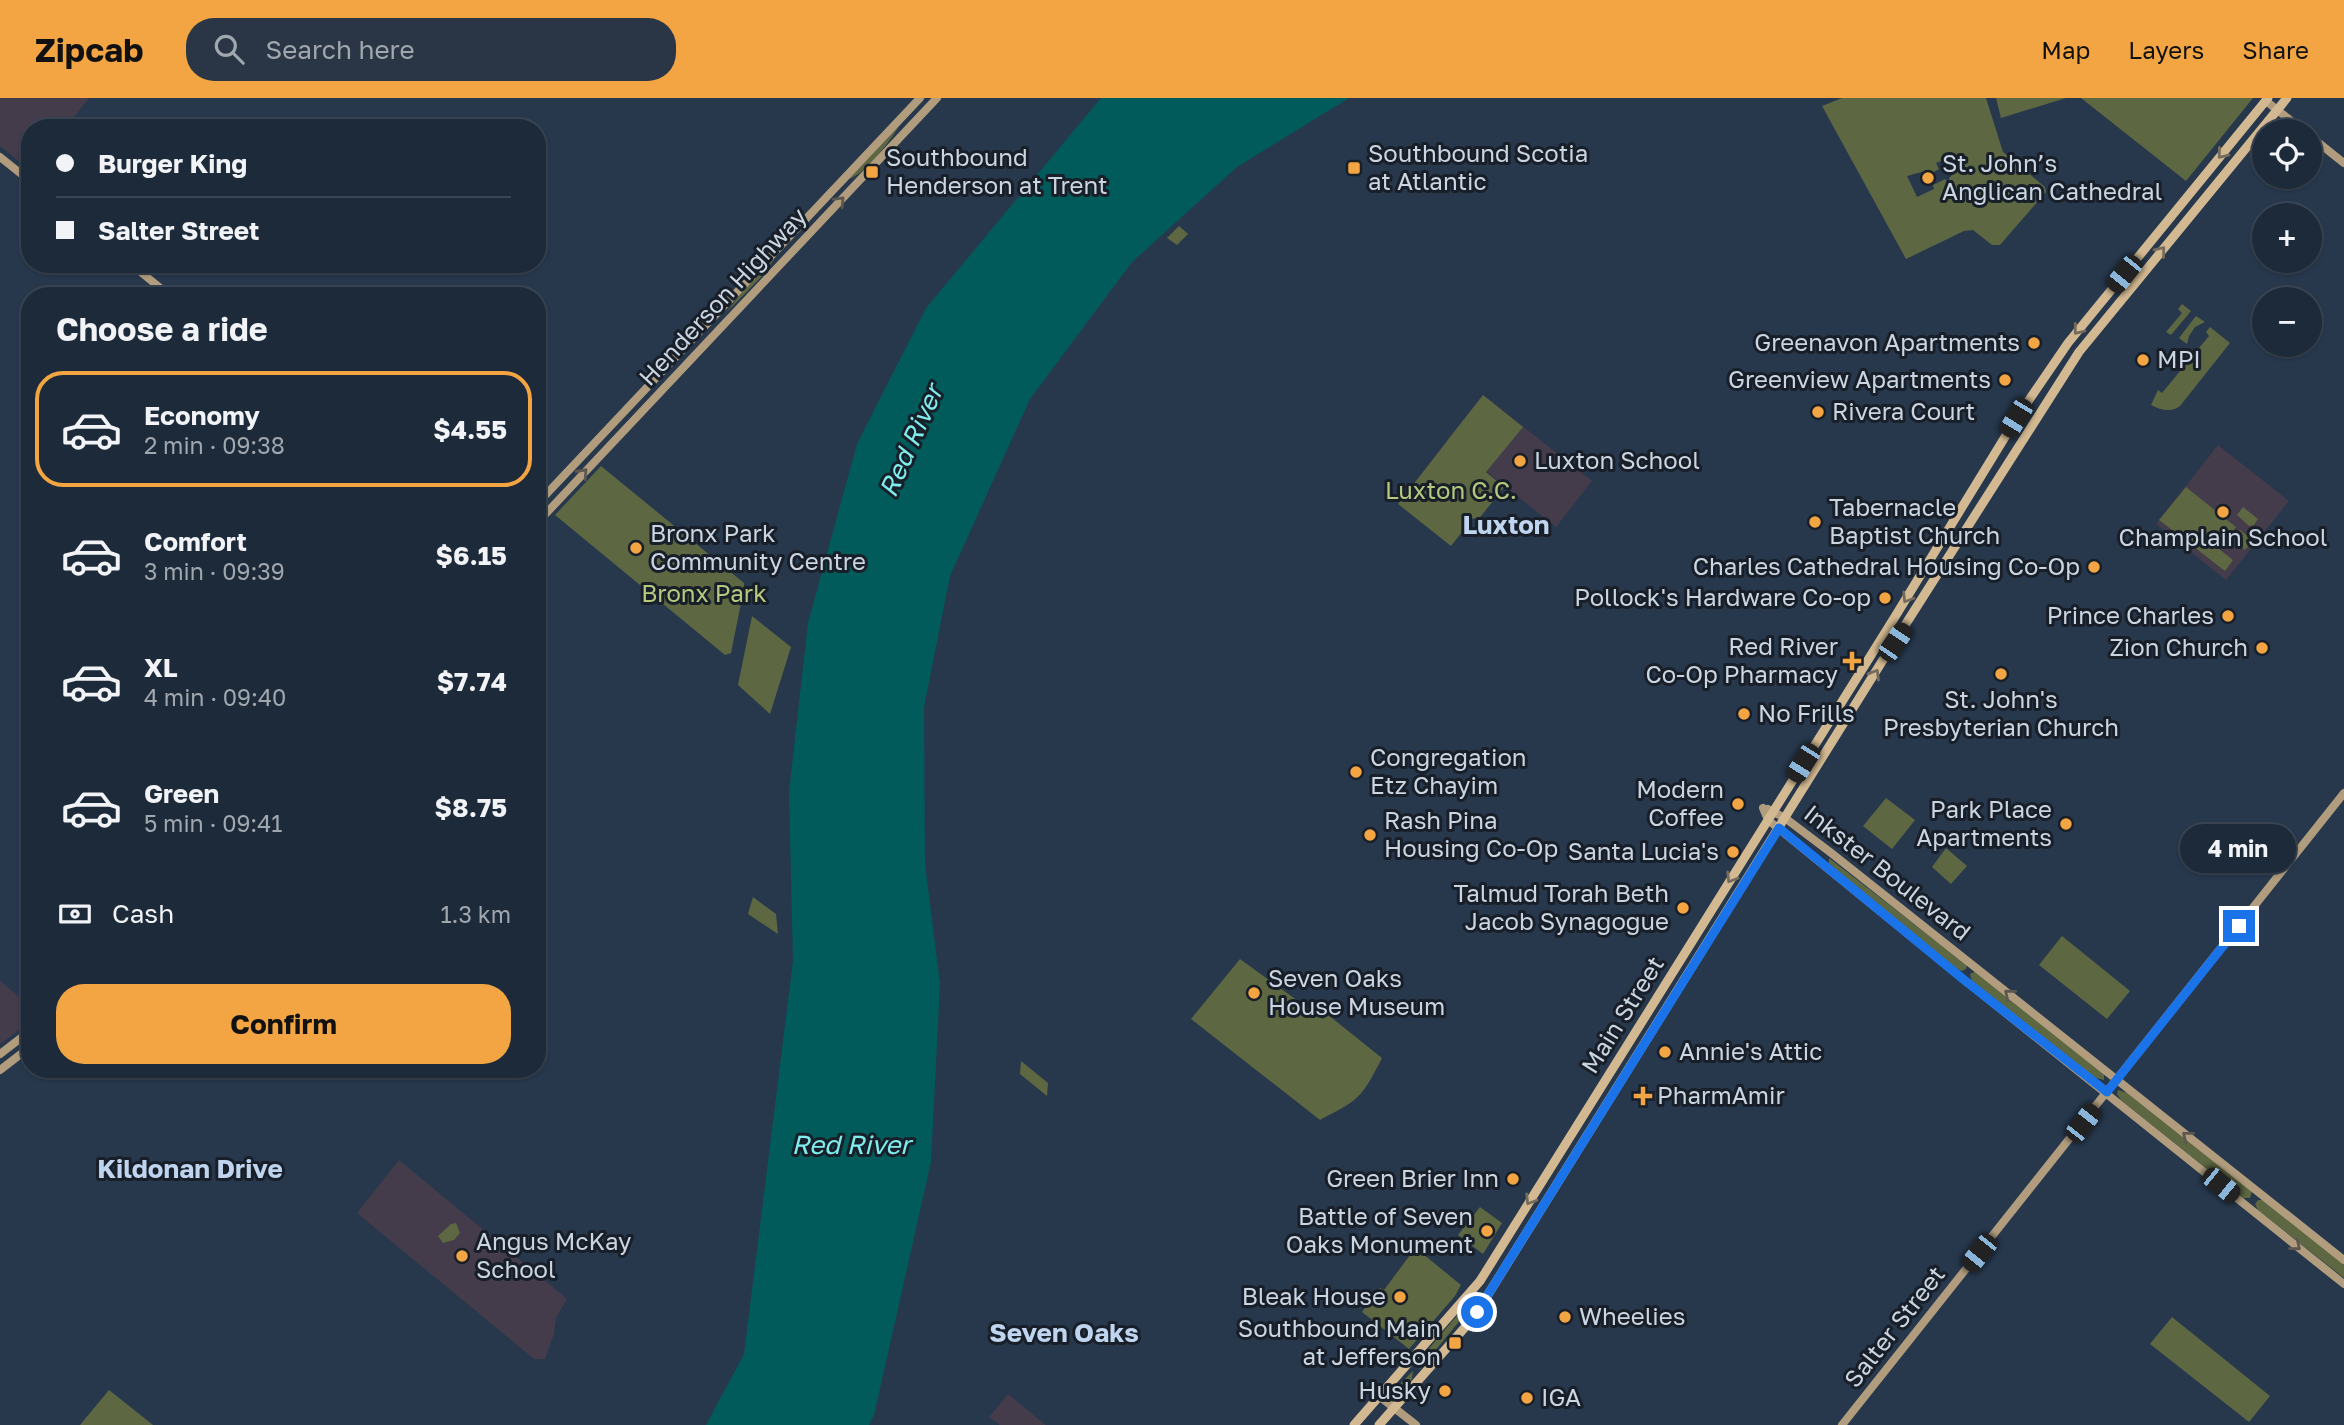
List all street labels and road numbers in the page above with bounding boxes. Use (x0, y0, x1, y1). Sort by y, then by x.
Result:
street label: Henderson Highway (632, 201, 812, 391)
street label: Inkster Boulevard (1799, 798, 1977, 946)
street label: Main Street (1574, 950, 1669, 1078)
street label: Salter Street (1837, 1260, 1950, 1393)

